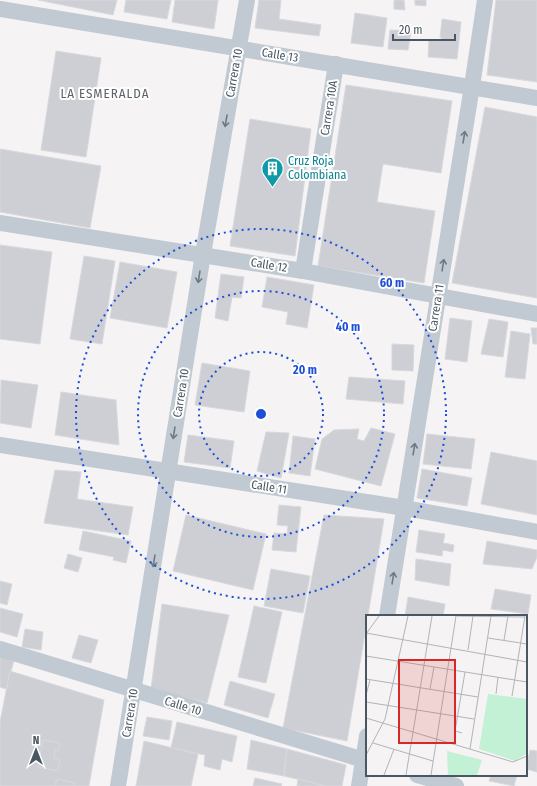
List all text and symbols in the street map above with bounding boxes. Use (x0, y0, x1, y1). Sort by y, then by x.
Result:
scale bar (393, 16, 455, 42)
text: 20 m (399, 23, 423, 37)
street label: Calle 13 (261, 45, 299, 65)
street label: Carrera 10 (223, 48, 245, 98)
street label: Carrera 10A (318, 79, 340, 137)
district label: LA ESMERALDA (60, 86, 150, 101)
one-way arrow (222, 114, 230, 127)
one-way arrow (460, 131, 468, 144)
place label: Cruz Roja Colombiana (288, 154, 346, 182)
building icon: Cruz Roja Colombiana (259, 155, 285, 188)
street label: Calle 12 (250, 255, 288, 275)
one-way arrow (439, 259, 447, 272)
one-way arrow (195, 270, 203, 283)
text: 60 m (380, 276, 404, 290)
street label: Carrera 11 (425, 283, 447, 333)
text: 40 m (336, 320, 360, 334)
text: 20 m (292, 363, 317, 377)
street label: Carrera 10 (170, 368, 192, 418)
centre of rings (254, 407, 268, 421)
one-way arrow (170, 426, 178, 439)
one-way arrow (410, 443, 418, 456)
street label: Calle 11 (250, 477, 288, 497)
one-way arrow (150, 554, 158, 567)
one-way arrow (390, 571, 398, 584)
inset map (366, 615, 527, 776)
street label: Carrera 10 (119, 688, 141, 738)
street label: Calle 10 (163, 694, 203, 718)
north arrow (16, 730, 56, 770)
text: N (33, 734, 39, 747)

